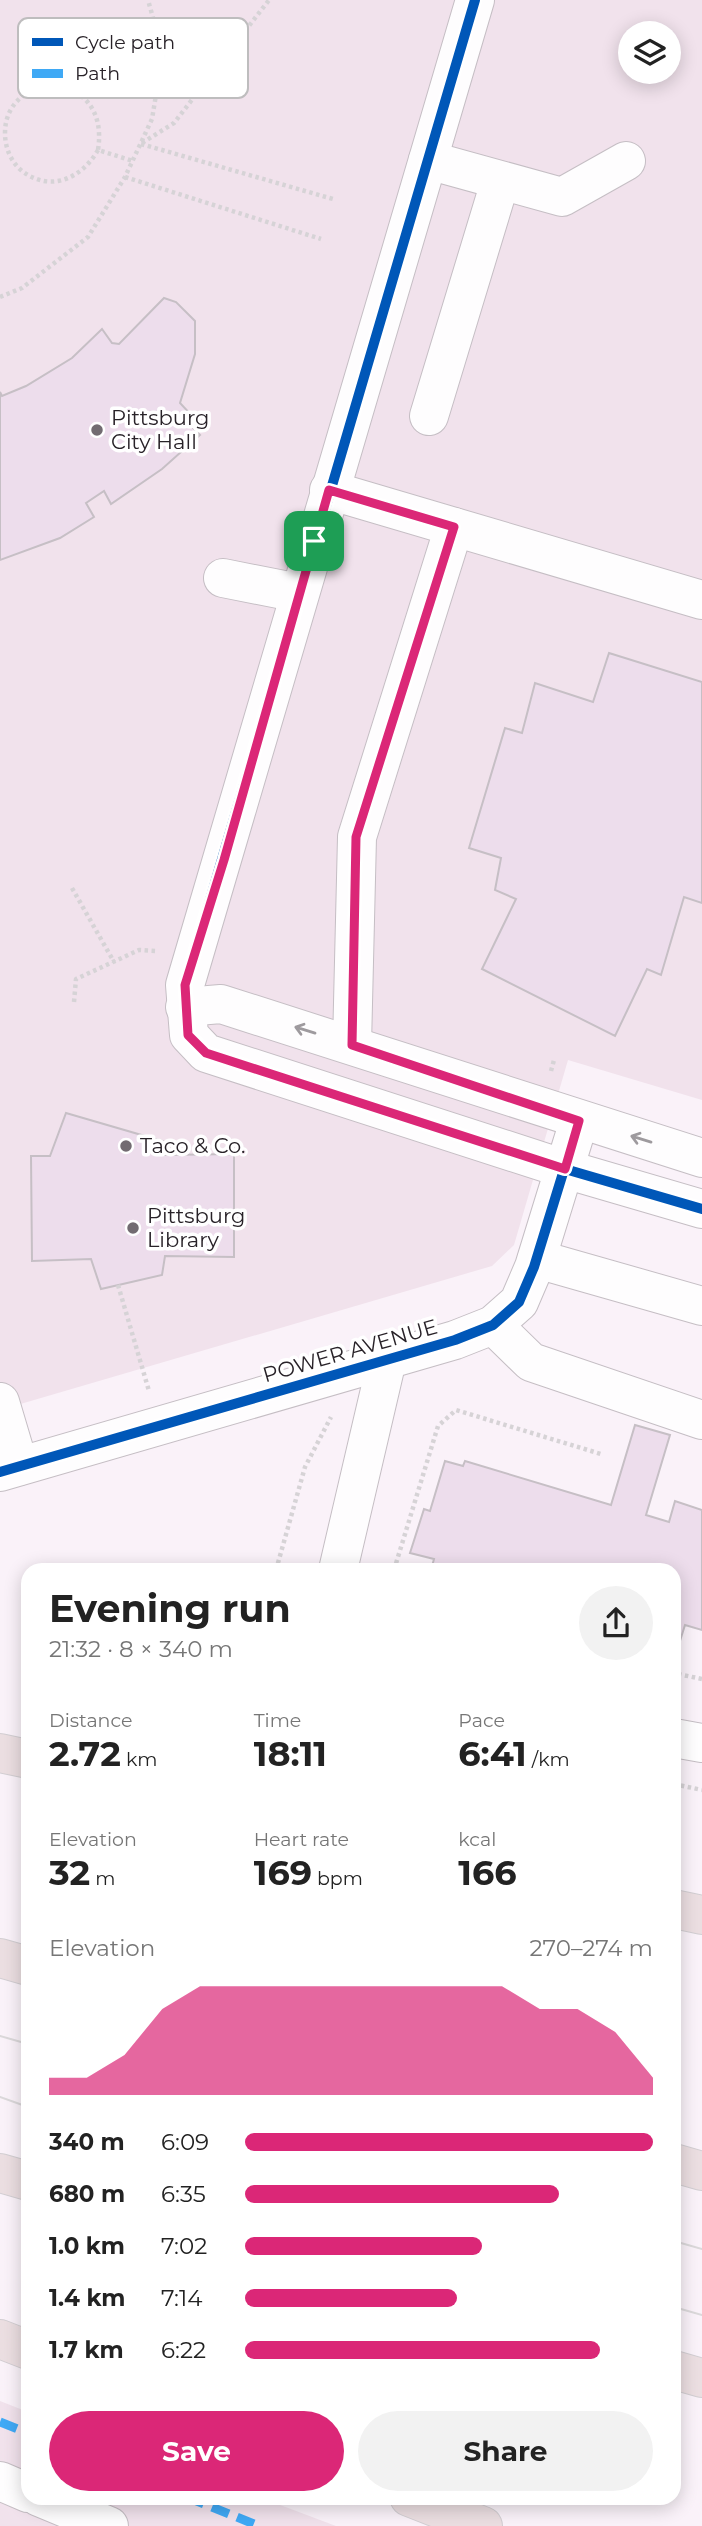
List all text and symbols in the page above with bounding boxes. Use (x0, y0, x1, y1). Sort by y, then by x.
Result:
legend (18, 18, 248, 98)
map controls (618, 21, 681, 84)
button: layers (618, 21, 681, 84)
text: Cycle path (75, 31, 175, 54)
text: Path (75, 62, 120, 85)
place label: Pittsburg City Hall (111, 405, 209, 454)
marker: Pittsburg City Hall (89, 422, 105, 438)
pin (284, 511, 344, 571)
icon: arrive (295, 522, 333, 560)
one-way arrow (294, 1023, 316, 1036)
one-way arrow (630, 1132, 652, 1144)
place label: Taco & Co. (140, 1133, 245, 1158)
marker: Taco & Co. (118, 1138, 134, 1154)
place label: Pittsburg Library (147, 1203, 245, 1252)
marker: Pittsburg Library (125, 1220, 141, 1236)
street label: POWER AVENUE (260, 1314, 440, 1387)
text: Evening run (49, 1585, 291, 1632)
button: share (579, 1586, 653, 1660)
text: 21:32 · 8 × 340 m (49, 1635, 233, 1663)
text: Distance (49, 1709, 132, 1732)
text: Time (254, 1709, 301, 1732)
text: Pace (458, 1709, 505, 1732)
text: 2.72 (49, 1732, 121, 1775)
text: 18:11 (254, 1732, 327, 1775)
text: 6:41 (458, 1732, 527, 1775)
text: km (121, 1748, 157, 1771)
text: /km (527, 1748, 570, 1771)
text: Elevation (49, 1828, 137, 1851)
text: Heart rate (254, 1828, 349, 1851)
text: kcal (458, 1828, 496, 1851)
text: 32 (49, 1851, 90, 1894)
text: 169 (254, 1851, 312, 1894)
text: 166 (458, 1851, 517, 1894)
text: m (90, 1867, 115, 1890)
text: bpm (312, 1867, 363, 1890)
text: Elevation (49, 1934, 155, 1962)
text: 270–274 m (530, 1934, 653, 1962)
text: 340 m (49, 2128, 125, 2156)
text: 6:09 (161, 2128, 209, 2156)
text: 680 m (49, 2180, 125, 2208)
text: 6:35 (161, 2180, 206, 2208)
text: 1.0 km (49, 2232, 125, 2260)
text: 7:02 (161, 2232, 207, 2260)
text: 1.4 km (49, 2284, 126, 2312)
text: 7:14 (161, 2284, 202, 2312)
text: 1.7 km (49, 2336, 124, 2364)
text: 6:22 (161, 2336, 206, 2364)
button: Save (49, 2411, 344, 2491)
button: Share (358, 2411, 653, 2491)

